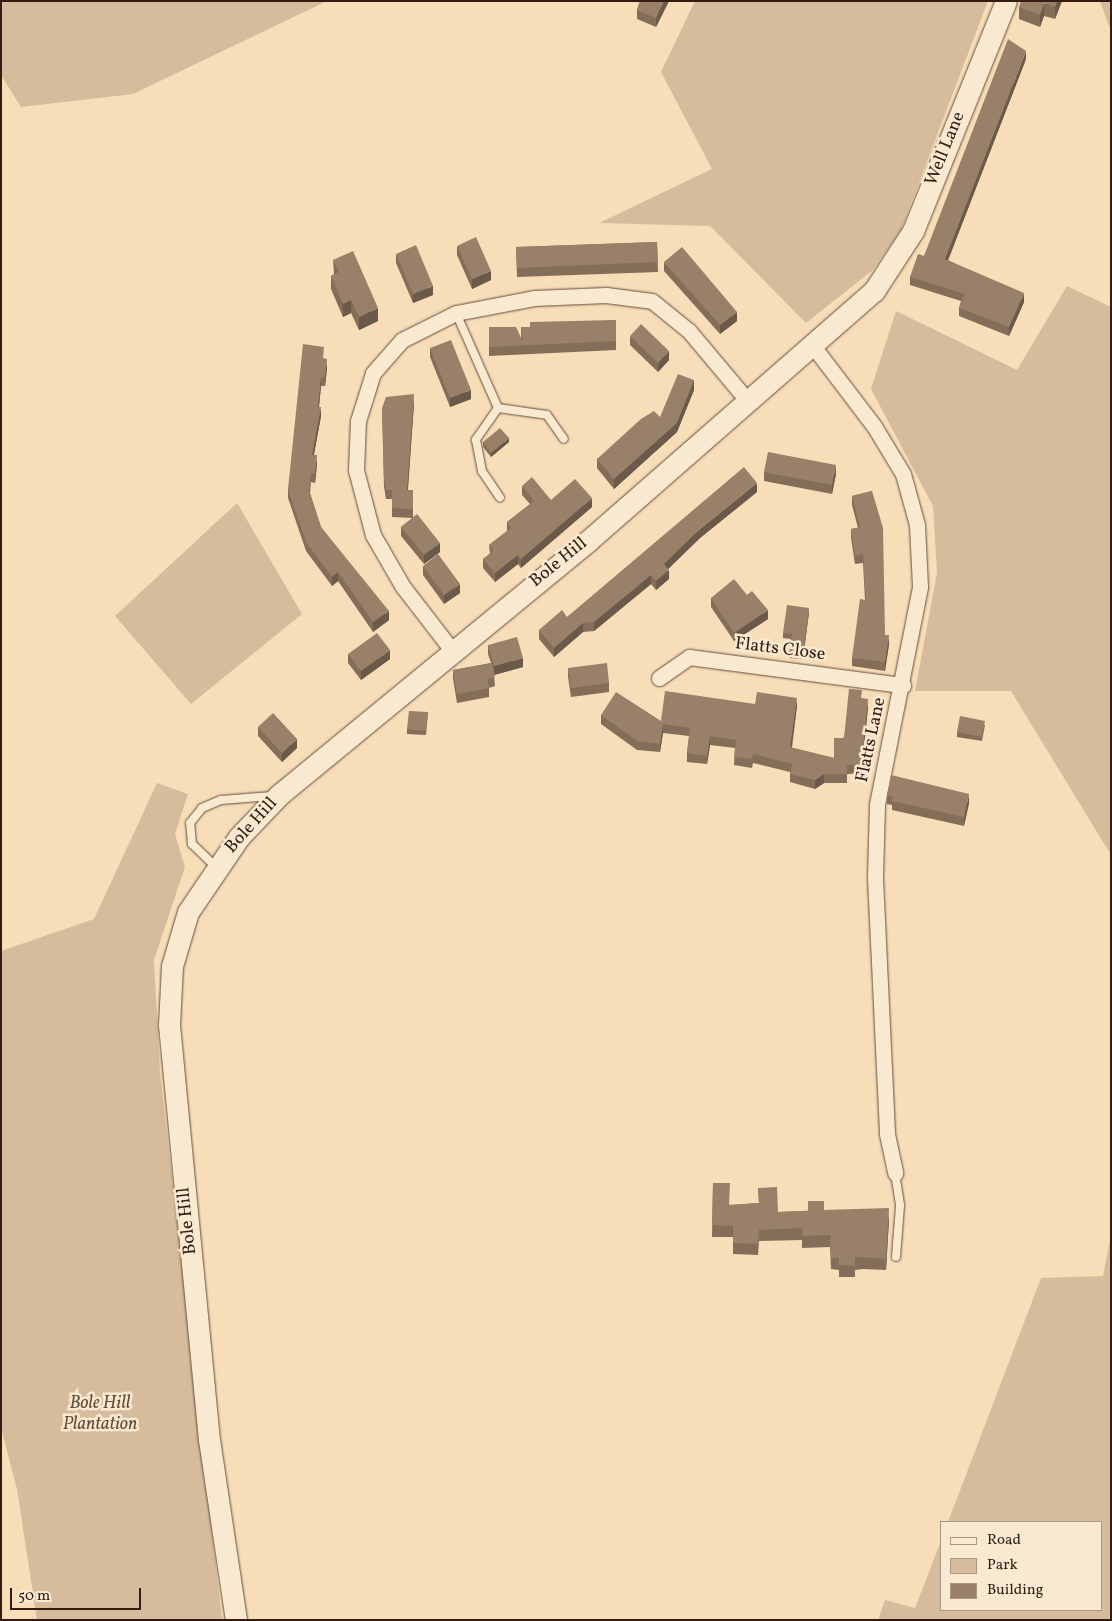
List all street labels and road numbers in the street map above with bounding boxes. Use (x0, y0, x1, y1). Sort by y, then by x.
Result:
street label: Well Lane (921, 109, 971, 189)
street label: Bole Hill (526, 533, 592, 593)
street label: Flatts Close (734, 634, 826, 666)
street label: Flatts Lane (852, 696, 892, 784)
street label: Bole Hill (221, 794, 283, 858)
street label: Bole Hill (174, 1186, 202, 1256)

